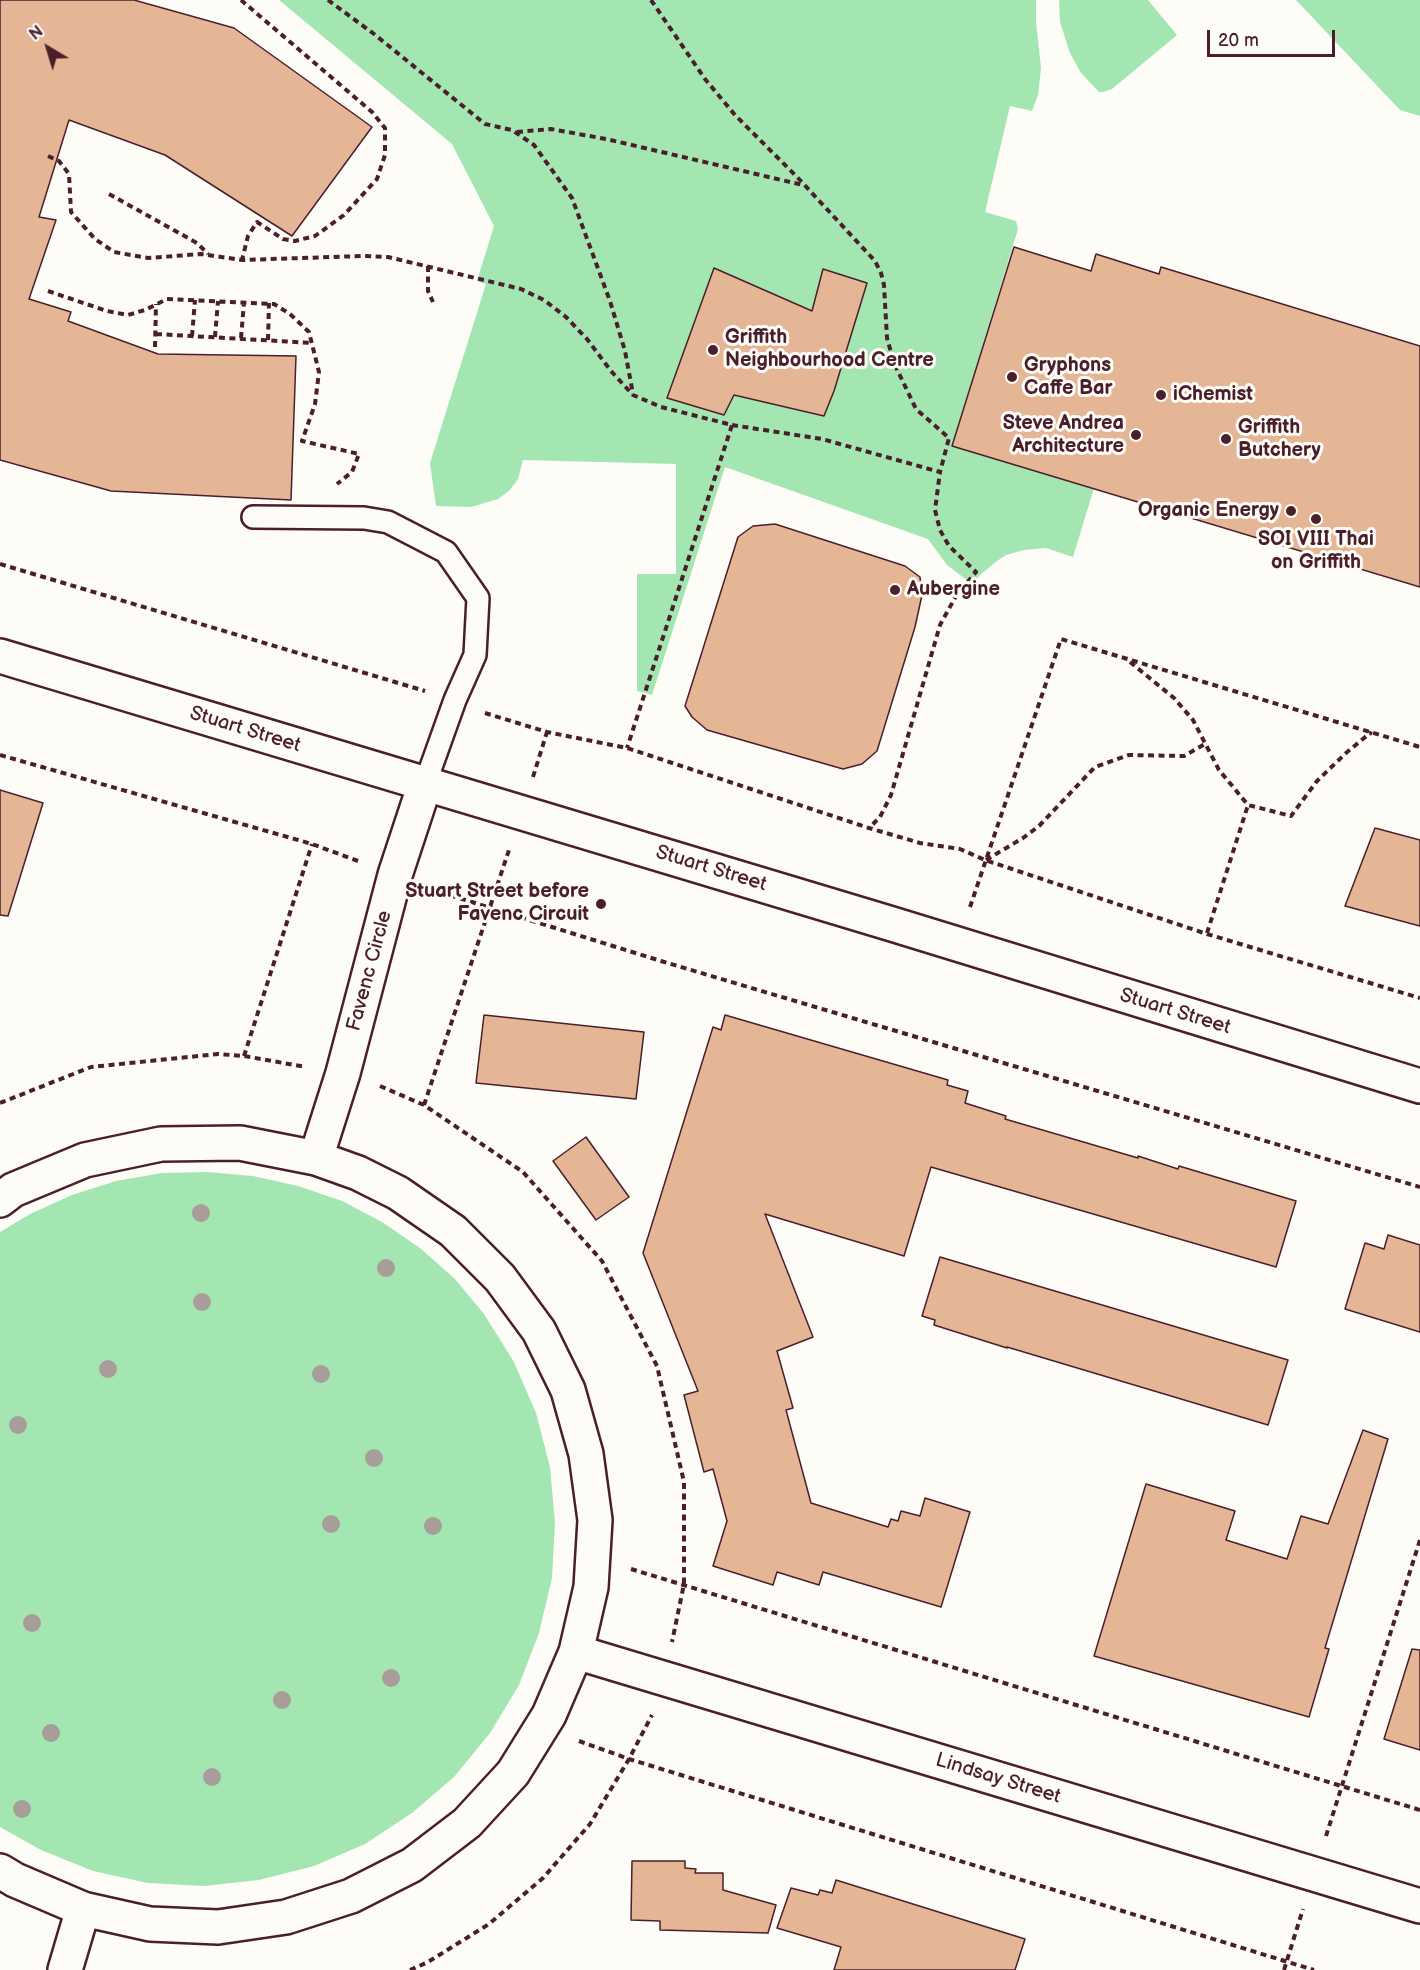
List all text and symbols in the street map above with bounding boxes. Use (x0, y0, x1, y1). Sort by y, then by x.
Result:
north arrow (18, 18, 78, 78)
scale bar (1210, 18, 1338, 56)
text: N (26, 22, 47, 45)
text: 20 m (1218, 30, 1259, 51)
place label: Griffith Neighbourhood Centre (725, 326, 934, 373)
marker: Griffith Neighbourhood Centre (706, 343, 720, 357)
place label: Gryphons Caffe Bar (1024, 354, 1113, 401)
marker: Gryphons Caffe Bar (1005, 370, 1019, 384)
place label: iChemist (1173, 383, 1253, 407)
marker: iChemist (1154, 388, 1168, 402)
place label: Steve Andrea Architecture (1003, 412, 1124, 459)
place label: Griffith Butchery (1238, 416, 1321, 463)
marker: Steve Andrea Architecture (1129, 428, 1143, 442)
marker: Griffith Butchery (1219, 432, 1233, 446)
place label: Organic Energy (1138, 499, 1279, 523)
marker: Organic Energy (1284, 504, 1298, 518)
marker: SOI VIII Thai on Griffith (1309, 512, 1323, 526)
place label: SOI VIII Thai on Griffith (1258, 528, 1374, 575)
place label: Aubergine (907, 578, 1000, 602)
marker: Aubergine (888, 583, 902, 597)
street label: Stuart Street (187, 702, 303, 758)
street label: Stuart Street (653, 841, 769, 897)
place label: Stuart Street before Favenc Circuit (405, 880, 589, 927)
marker: Stuart Street before Favenc Circuit (594, 897, 608, 911)
street label: Favenc Circle (342, 908, 398, 1034)
street label: Stuart Street (1117, 984, 1233, 1040)
street label: Lindsay Street (933, 1749, 1063, 1809)

